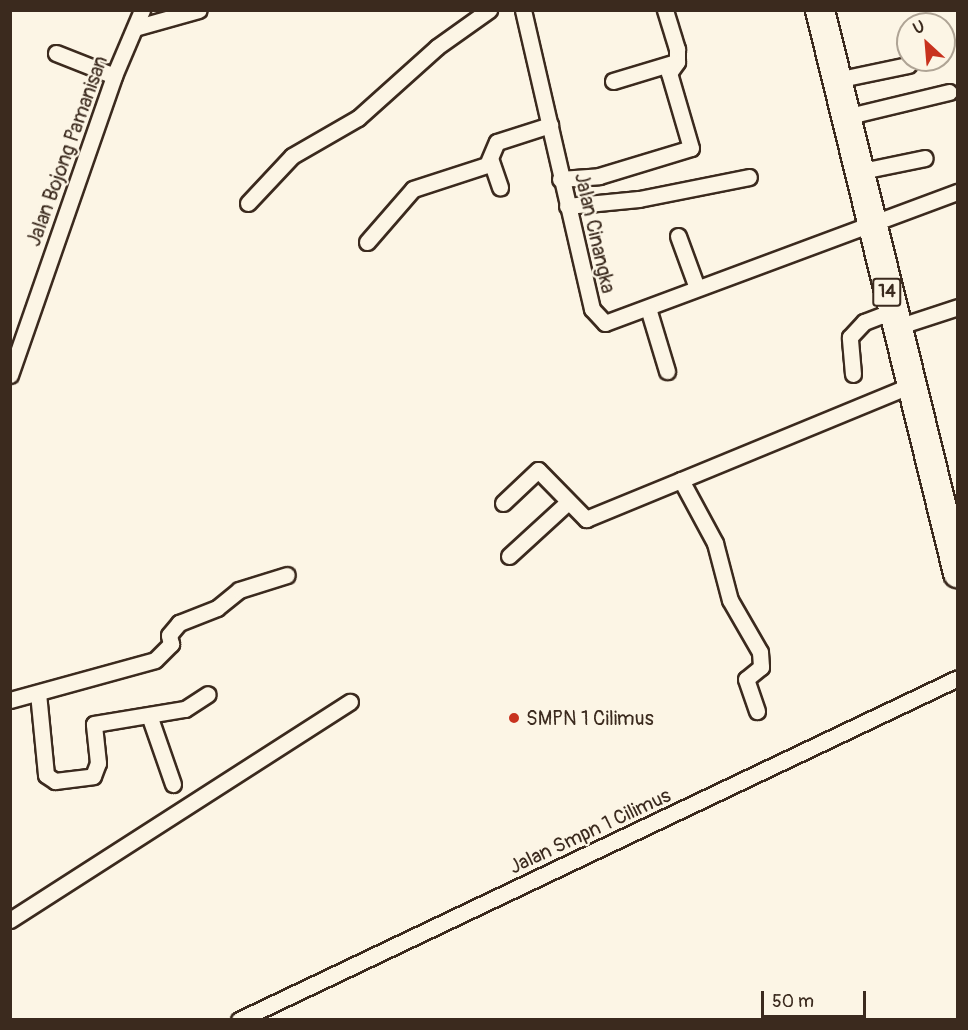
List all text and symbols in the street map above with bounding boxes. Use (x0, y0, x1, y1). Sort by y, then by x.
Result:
north arrow (896, 12, 956, 72)
text: U (910, 16, 928, 39)
street label: Jalan Bojong Pamanisan (21, 53, 113, 249)
street label: Jalan Cinangka (570, 171, 620, 295)
road number: 14 (872, 277, 902, 307)
place label: SMPN 1 Cilimus (526, 706, 654, 730)
marker: SMPN 1 Cilimus (507, 711, 521, 725)
street label: Jalan Smpn 1 Cilimus (506, 783, 674, 879)
scale bar (764, 979, 869, 1017)
text: 50 m (772, 990, 814, 1013)

